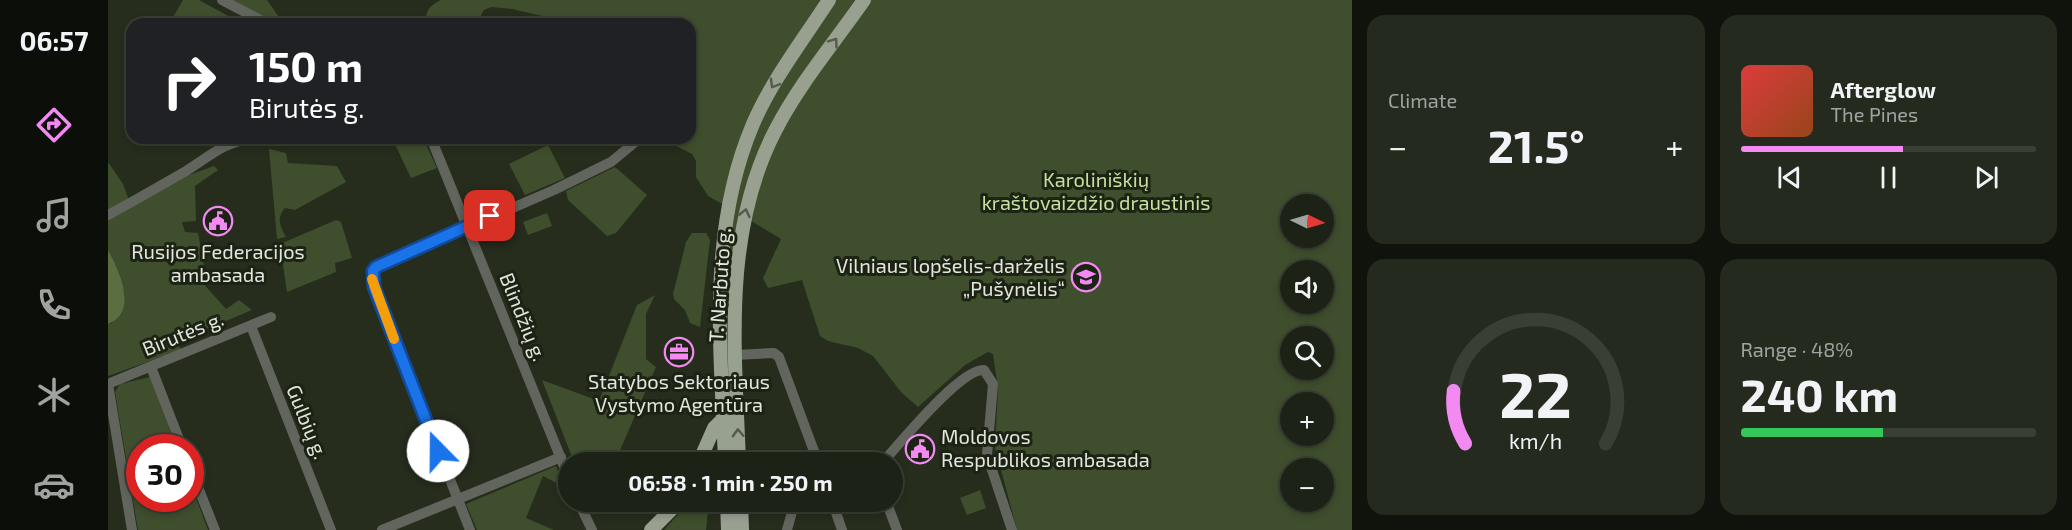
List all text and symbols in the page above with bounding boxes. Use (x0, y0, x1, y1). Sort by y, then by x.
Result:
text: 06:57 (19, 24, 89, 56)
one-way arrow (827, 37, 838, 48)
text: 150 m (249, 40, 363, 90)
icon: right (150, 42, 228, 120)
text: Afterglow (1831, 76, 1936, 102)
one-way arrow (770, 78, 782, 88)
text: Climate (1388, 88, 1457, 112)
text: Birutės g. (249, 91, 364, 123)
text: The Pines (1831, 102, 1918, 126)
icon: directions (33, 104, 75, 146)
text: 21.5° (1488, 118, 1585, 172)
text: − (1388, 126, 1407, 166)
text: + (1665, 126, 1683, 166)
icon: previous (1773, 161, 1806, 194)
icon: pause (1872, 161, 1905, 194)
icon: next (1970, 161, 2003, 194)
park label: Karoliniškių kraštovaizdžio draustinis (982, 167, 1210, 214)
pin (464, 190, 515, 241)
icon: music (33, 194, 75, 236)
north arrow (1280, 194, 1334, 248)
map controls (1280, 194, 1334, 512)
icon: arrive (473, 199, 506, 232)
public building icon: Rusijos Federacijos ambasada (202, 205, 234, 237)
one-way arrow (738, 209, 751, 219)
street label: T. Narbuto g. (703, 227, 735, 343)
place label: Rusijos Federacijos ambasada (131, 239, 305, 286)
place label: Vilniaus lopšelis-darželis „Pušynėlis“ (836, 253, 1065, 300)
button: sound (1280, 260, 1334, 314)
school or university icon: Vilniaus lopšelis-darželis „Pušynėlis“ (1070, 261, 1102, 293)
street label: Blindžių g. (495, 269, 552, 364)
icon: phone (33, 284, 75, 326)
street label: Birutės g. (138, 306, 227, 360)
button: search (1280, 326, 1334, 380)
office icon: Statybos Sektoriaus Vystymo Agentūra (663, 336, 695, 368)
text: Range · 48% (1741, 337, 1853, 361)
text: 22 (1499, 356, 1572, 431)
text: 240 km (1741, 367, 1898, 421)
place label: Statybos Sektoriaus Vystymo Agentūra (588, 369, 770, 416)
icon: climate (33, 374, 75, 416)
street label: Gulbių g. (282, 381, 334, 462)
button: + (1280, 392, 1334, 446)
position arrow (406, 419, 470, 483)
place label: Moldovos Respublikos ambasada (941, 424, 1150, 471)
one-way arrow (732, 428, 745, 437)
text: km/h (1509, 428, 1562, 453)
public building icon: Moldovos Respublikos ambasada (904, 433, 936, 465)
speed limit sign: 30 (126, 434, 204, 512)
button: − (1280, 458, 1334, 512)
icon: car (33, 464, 75, 506)
text: 06:58 · 1 min · 250 m (628, 469, 833, 495)

